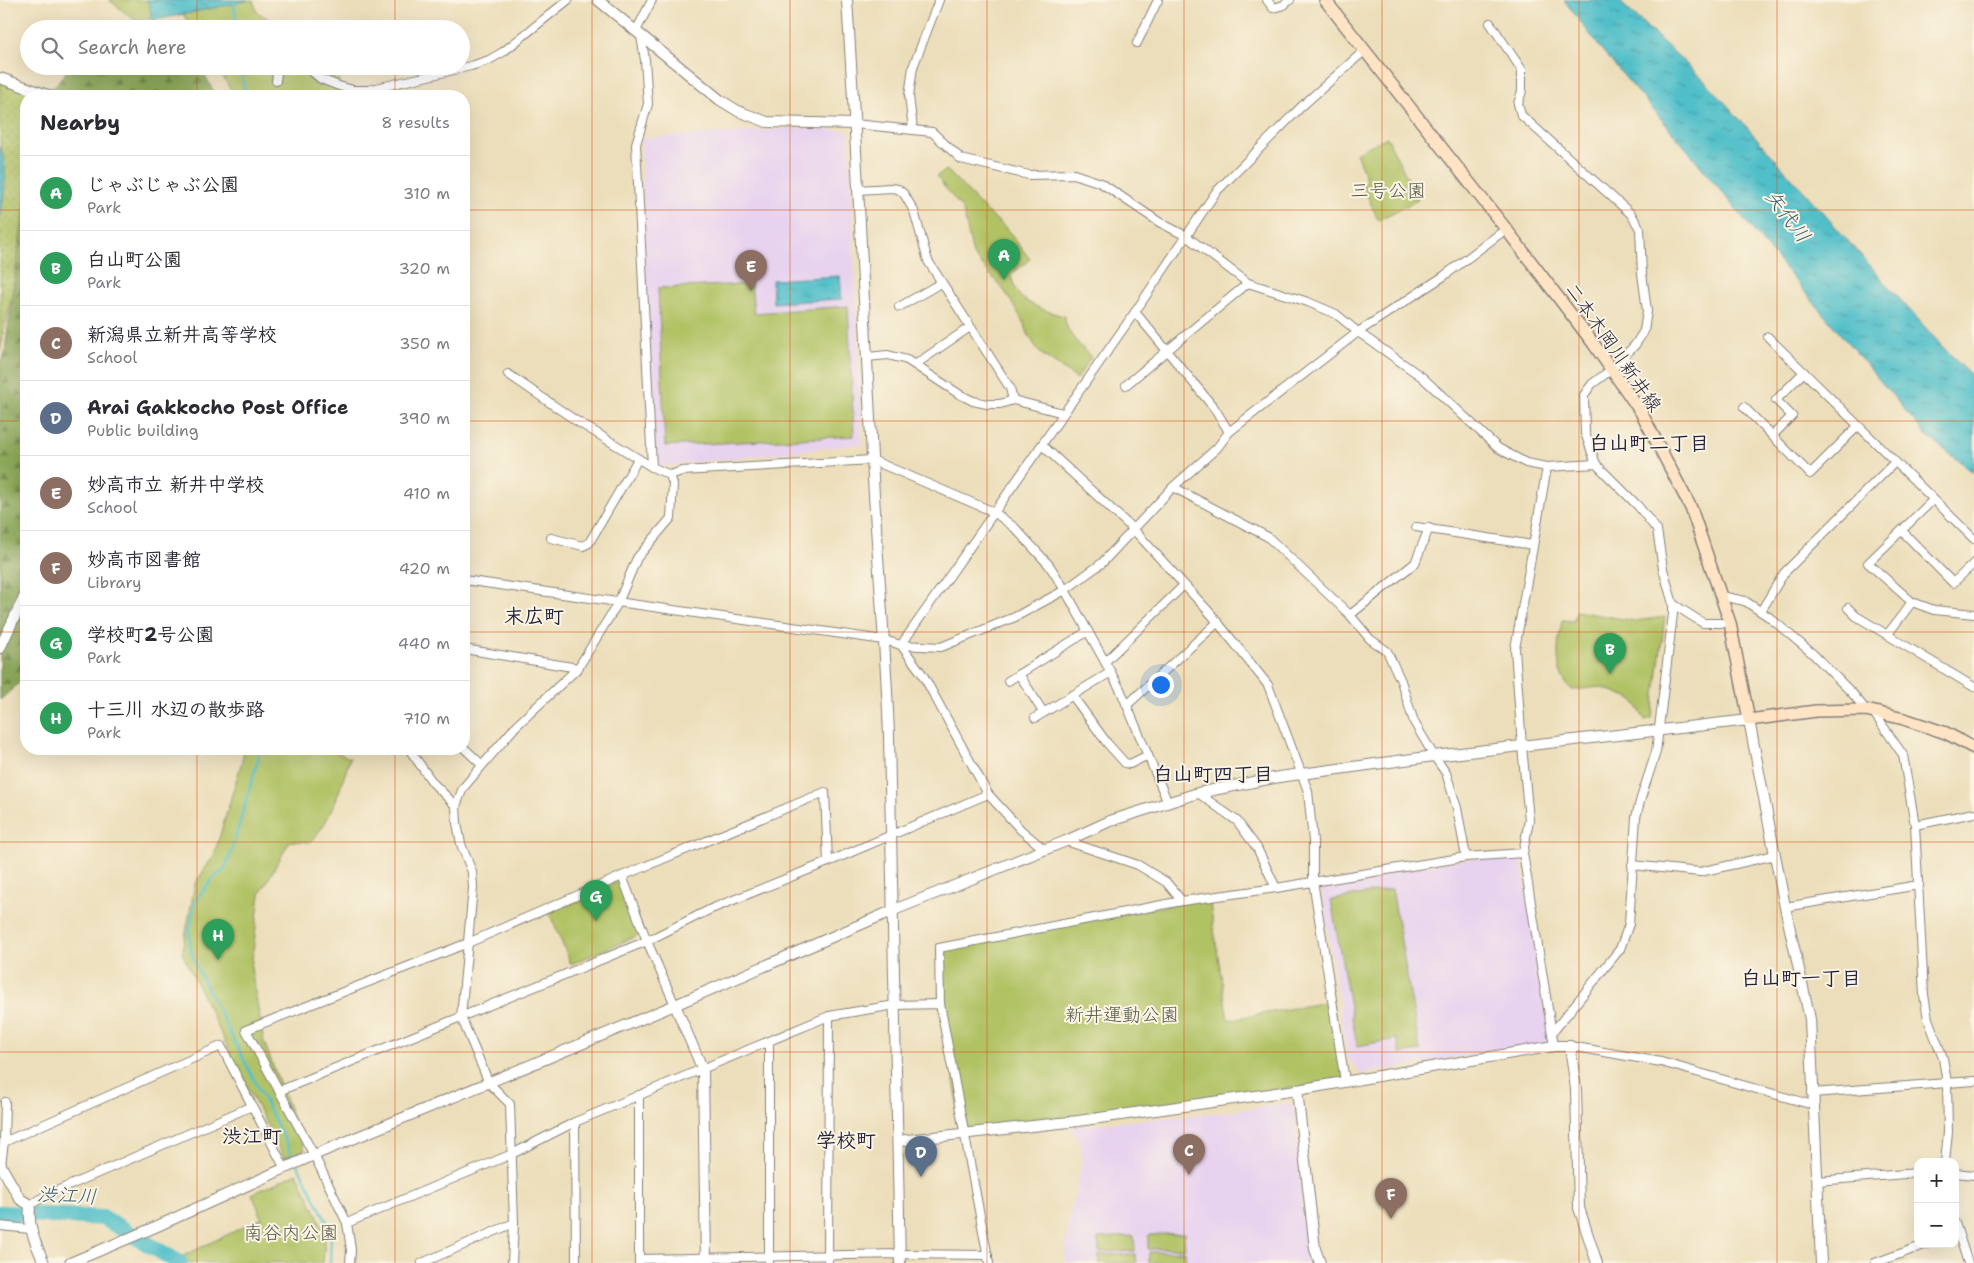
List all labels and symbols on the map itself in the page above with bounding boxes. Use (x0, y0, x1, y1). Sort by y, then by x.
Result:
park label: 三号公園 (1350, 178, 1426, 203)
water label: 矢代川 (1760, 184, 1816, 248)
pin: A (988, 239, 1020, 280)
pin: E (735, 250, 767, 291)
street label: 二本木岡川新井線 (1560, 278, 1667, 417)
district label: 白山町二丁目 (1589, 430, 1709, 456)
district label: 末広町 (504, 603, 564, 629)
pin: B (1594, 633, 1626, 674)
your location (1148, 672, 1174, 698)
district label: 白山町四丁目 (1153, 761, 1273, 787)
pin: G (580, 880, 612, 921)
pin: H (202, 919, 234, 960)
district label: 白山町一丁目 (1741, 965, 1861, 991)
park label: 新井運動公園 (1065, 1002, 1179, 1027)
district label: 渋江町 (222, 1123, 282, 1149)
district label: 学校町 (816, 1127, 876, 1153)
pin: C (1173, 1134, 1205, 1175)
pin: D (905, 1136, 937, 1177)
pin: F (1375, 1178, 1407, 1219)
water label: 渋江川 (36, 1180, 98, 1210)
park label: 南谷内公園 (243, 1220, 339, 1245)

